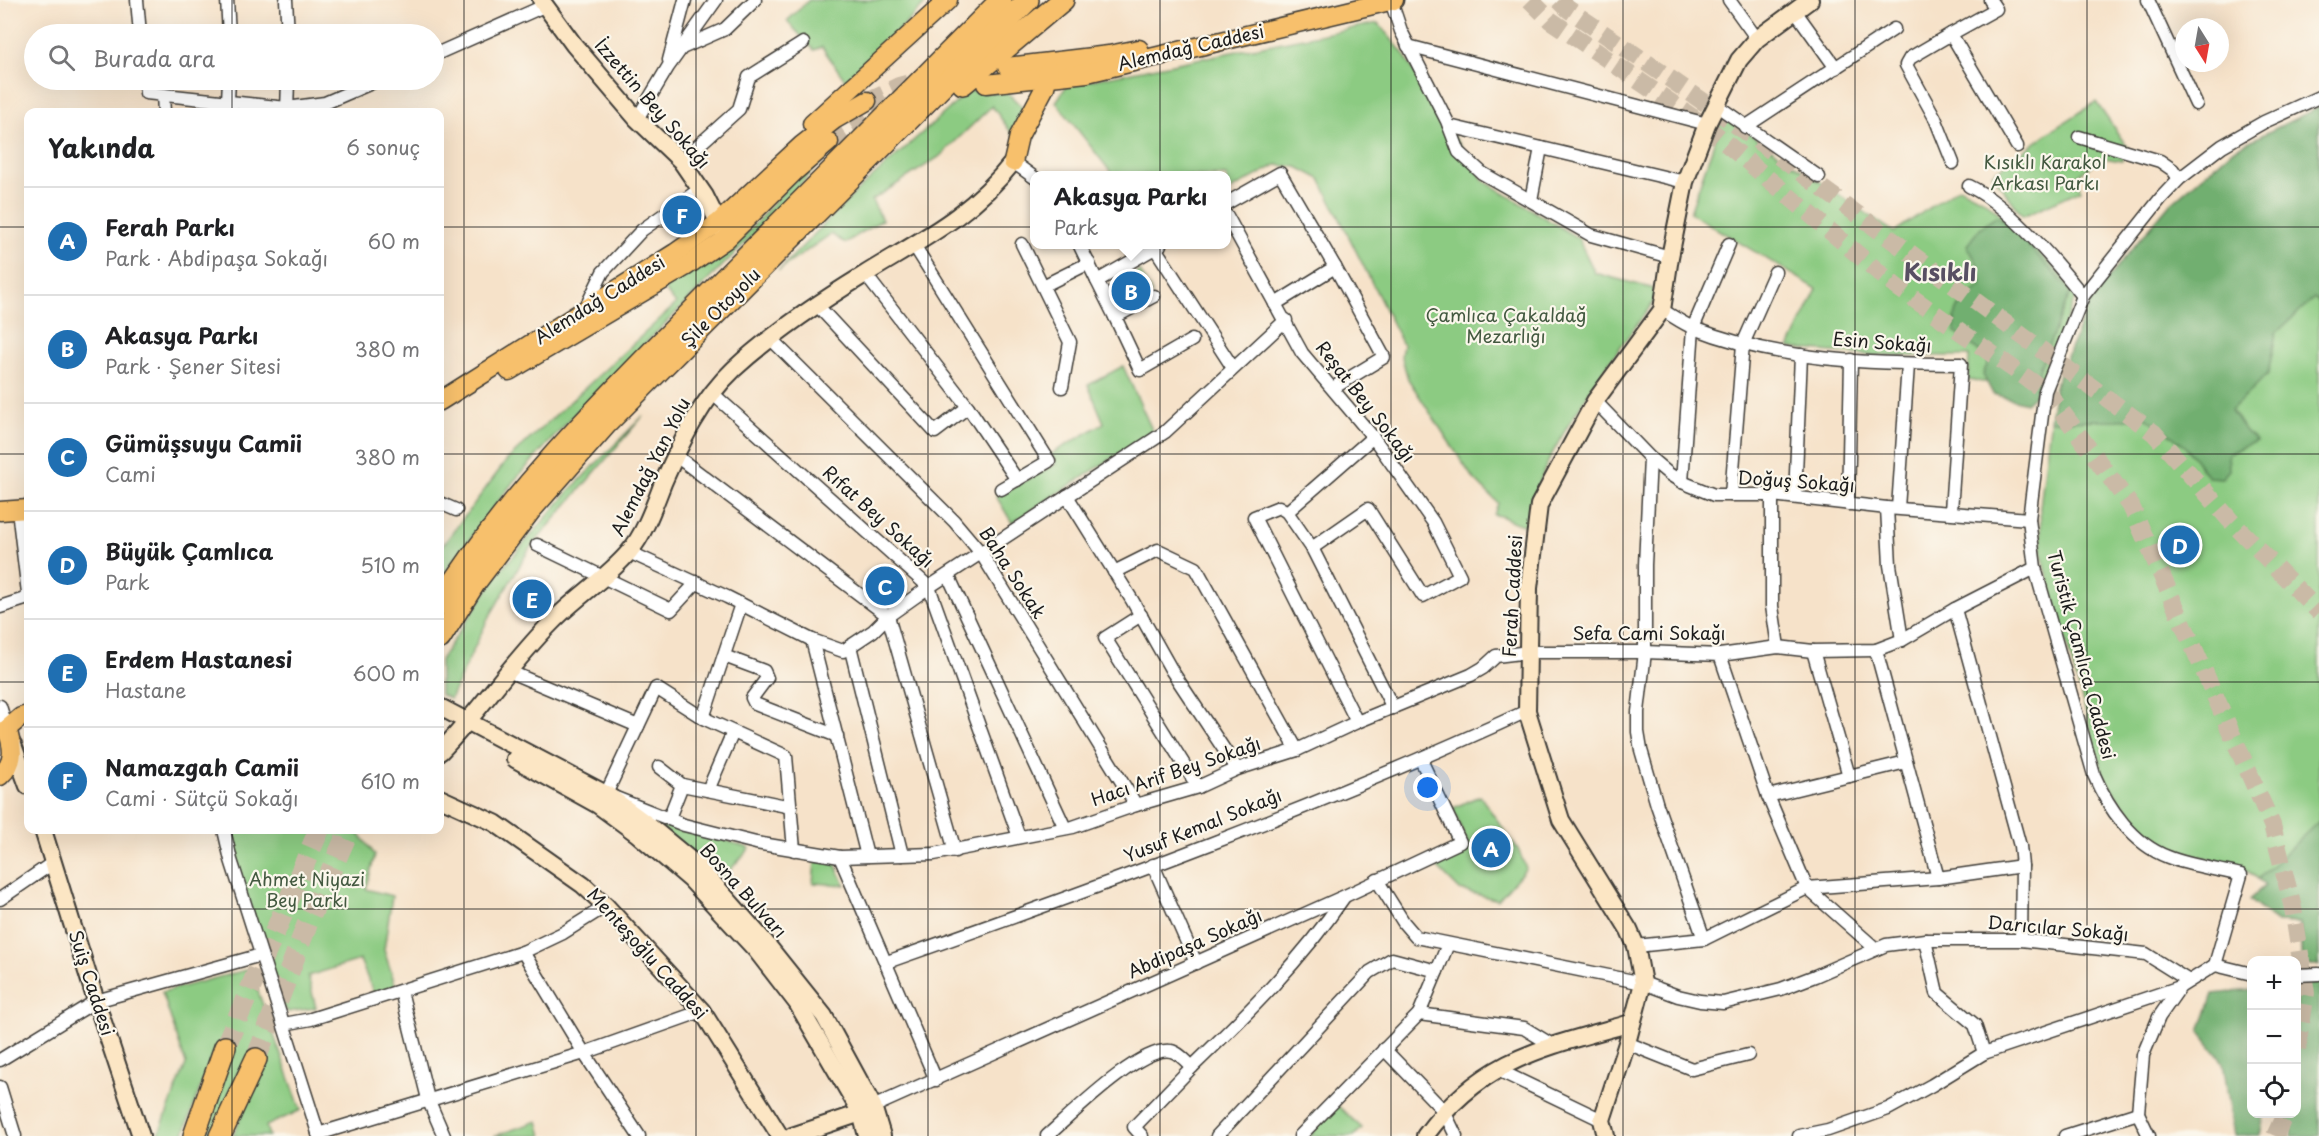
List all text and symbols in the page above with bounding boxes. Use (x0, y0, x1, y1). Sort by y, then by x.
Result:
street label: Alemdağ Caddesi (1115, 17, 1267, 77)
north arrow (2175, 18, 2229, 72)
search box (24, 24, 444, 90)
street label: İzzettin Bey Sokağı (589, 32, 717, 174)
icon: search (45, 41, 78, 74)
text: Burada ara (93, 41, 215, 74)
text: Yakında (48, 128, 155, 167)
text: 6 sonuç (346, 132, 420, 162)
park label: Kısıklı Karakol Arkası Parkı (1983, 148, 2107, 196)
popup (1030, 171, 1231, 249)
text: Akasya Parkı (1054, 179, 1207, 212)
pin: F (662, 192, 702, 238)
text: Ferah Parkı (105, 210, 235, 243)
text: Park (1054, 212, 1099, 242)
text: A (60, 226, 75, 256)
text: 60 m (368, 226, 420, 256)
text: Park · Abdipaşa Sokağı (105, 243, 328, 273)
street label: Alemdağ Caddesi (529, 248, 670, 350)
district label: Kısıklı (1903, 253, 1977, 289)
street label: Şile Otoyolu (674, 261, 766, 353)
pin: B (1112, 268, 1150, 314)
park label: Çamlıca Çakaldağ Mezarlığı (1426, 301, 1586, 349)
text: Akasya Parkı (105, 318, 258, 351)
street label: Esin Sokağı (1832, 325, 1932, 358)
text: B (61, 334, 74, 364)
text: 380 m (354, 334, 420, 364)
street label: Reşat Bey Sokağı (1310, 335, 1422, 468)
text: Park · Şener Sitesi (105, 351, 281, 381)
street label: Alemdağ Yan Yolu (603, 392, 696, 540)
text: Gümüşsuyu Camii (105, 426, 302, 459)
text: C (60, 442, 75, 472)
text: 380 m (354, 442, 420, 472)
street label: Rıfat Bey Sokağı (817, 458, 941, 573)
text: Cami (105, 459, 156, 489)
street label: Doğuş Sokağı (1737, 463, 1856, 498)
street label: Baha Sokak (973, 521, 1053, 624)
pin: D (2160, 522, 2200, 568)
text: Büyük Çamlıca (105, 534, 273, 567)
street label: Ferah Caddesi (1495, 534, 1528, 658)
street label: Turistik Çamlıca Caddesi (2042, 547, 2123, 762)
text: D (60, 550, 75, 580)
text: 510 m (360, 550, 420, 580)
pin: C (866, 564, 904, 608)
text: Park (105, 567, 150, 597)
pin: E (512, 576, 552, 622)
street label: Sefa Cami Sokağı (1572, 619, 1726, 646)
text: Erdem Hastanesi (105, 642, 292, 675)
text: E (61, 658, 74, 688)
text: 600 m (352, 658, 420, 688)
text: Hastane (105, 675, 187, 705)
street label: Hacı Arif Bey Sokağı (1087, 729, 1264, 812)
text: Namazgah Camii (105, 750, 299, 783)
text: F (62, 766, 73, 796)
text: 610 m (360, 766, 420, 796)
your location (1413, 773, 1442, 802)
street label: Yusuf Kemal Sokağı (1119, 781, 1285, 869)
text: Cami · Sütçü Sokağı (105, 783, 299, 813)
pin: A (1472, 826, 1510, 870)
street label: Bosna Bulvarı (694, 837, 794, 943)
park label: Ahmet Niyazi Bey Parkı (249, 865, 365, 913)
street label: Menteşoğlu Caddesi (582, 881, 715, 1025)
street label: Abdipaşa Sokağı (1123, 901, 1266, 984)
street label: Darıcılar Sokağı (1986, 908, 2130, 947)
street label: Suiş Caddesi (63, 926, 122, 1039)
map controls (2247, 956, 2301, 1118)
button: + (2247, 956, 2301, 1010)
button: − (2247, 1010, 2301, 1064)
button: locate (2247, 1064, 2301, 1118)

